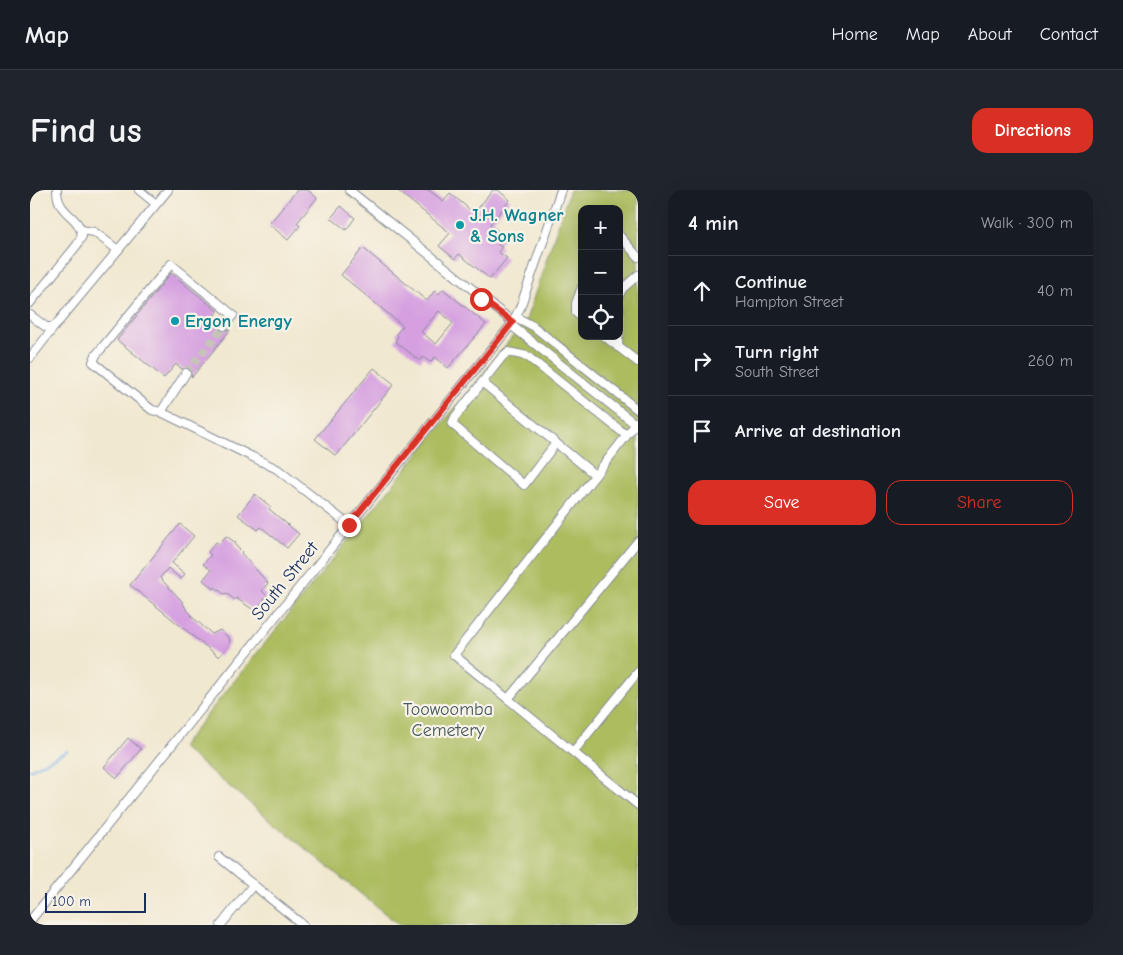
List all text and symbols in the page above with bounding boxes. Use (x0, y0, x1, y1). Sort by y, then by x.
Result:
text: Map (25, 21, 69, 49)
text: Home (831, 24, 878, 45)
text: Map (906, 24, 940, 45)
text: About (968, 24, 1012, 45)
text: Contact (1040, 24, 1098, 45)
button: Directions (972, 108, 1093, 153)
text: Find us (30, 110, 142, 151)
place label: J.H. Wagner & Sons (470, 205, 564, 247)
map controls (578, 205, 623, 340)
button: + (578, 205, 623, 250)
text: 4 min (688, 211, 739, 235)
text: Walk · 300 m (981, 214, 1073, 232)
marker: J.H. Wagner & Sons (454, 219, 466, 231)
button: − (578, 250, 623, 295)
text: Continue (735, 271, 807, 293)
icon: ahead (688, 277, 716, 305)
text: 40 m (1037, 282, 1073, 300)
route start (470, 288, 493, 311)
text: Hampton Street (735, 293, 843, 311)
button: locate (578, 295, 623, 340)
place label: Ergon Energy (185, 311, 293, 332)
marker: Ergon Energy (169, 315, 181, 327)
text: Turn right (735, 341, 819, 363)
icon: right (688, 347, 716, 375)
text: 260 m (1028, 352, 1073, 370)
text: South Street (735, 363, 819, 381)
icon: arrive (688, 417, 716, 445)
text: Arrive at destination (735, 420, 901, 442)
button: Save (688, 480, 876, 525)
button: Share (886, 480, 1073, 525)
route end (338, 514, 361, 537)
street label: South Street (247, 537, 323, 624)
park label: Toowoomba Cemetery (403, 699, 493, 741)
scale bar (45, 890, 146, 913)
text: 100 m (52, 893, 91, 910)

